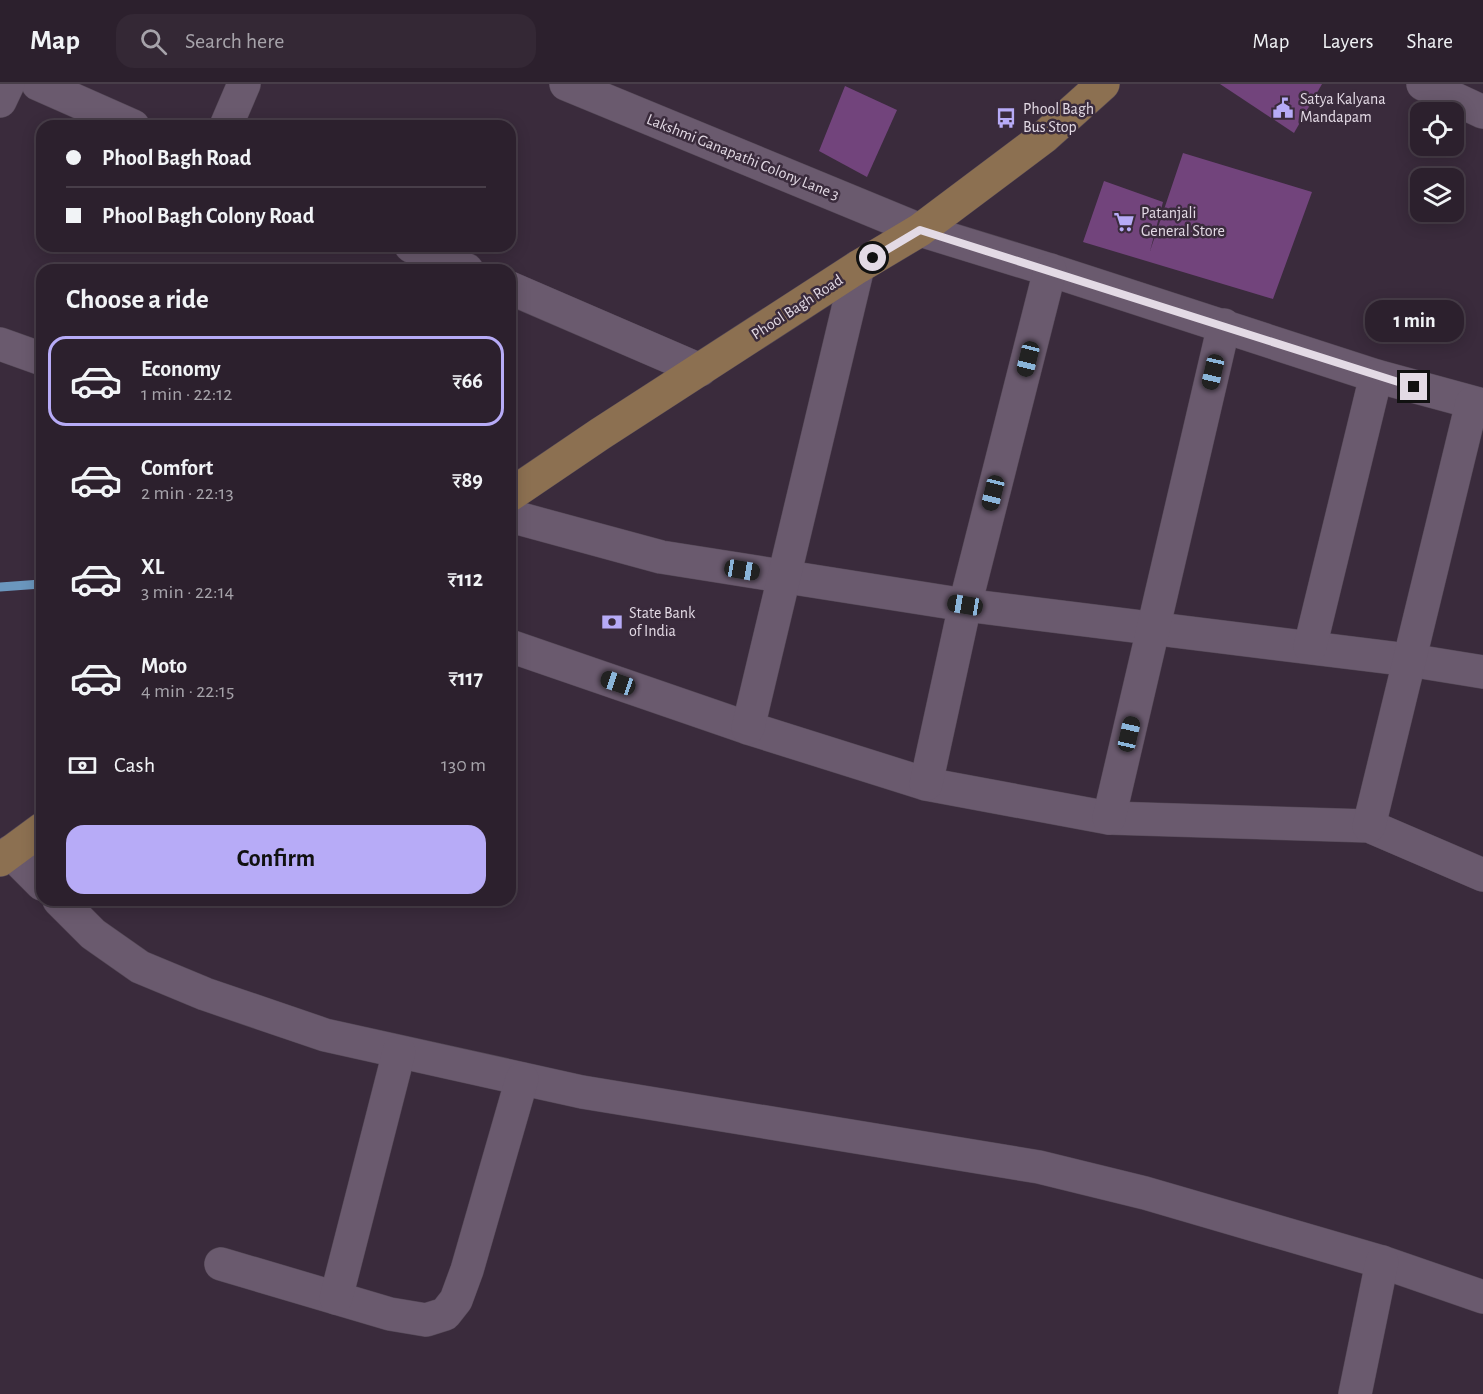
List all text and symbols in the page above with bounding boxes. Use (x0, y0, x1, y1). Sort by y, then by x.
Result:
search box (116, 14, 536, 68)
icon: search (137, 25, 170, 58)
text: Map (30, 27, 80, 55)
text: Search here (185, 30, 284, 52)
text: Map (1253, 31, 1289, 52)
text: Layers (1322, 31, 1373, 52)
text: Share (1406, 31, 1453, 52)
place label: Satya Kalyana Mandapam (1300, 91, 1386, 125)
public building icon: Satya Kalyana Mandapam (1271, 96, 1295, 120)
place label: Phool Bagh Bus Stop (1023, 101, 1094, 135)
map controls (1410, 102, 1464, 222)
button: locate (1410, 102, 1464, 156)
bus stop icon: Phool Bagh Bus Stop (994, 106, 1018, 130)
street label: Lakshmi Ganapathi Colony Lane 3 (644, 111, 842, 204)
text: Phool Bagh Road (102, 147, 251, 169)
button: layers (1410, 168, 1464, 222)
text: Phool Bagh Colony Road (102, 205, 314, 227)
place label: Patanjali General Store (1141, 205, 1225, 239)
supermarket icon: Patanjali General Store (1112, 210, 1136, 234)
route start (859, 244, 886, 271)
street label: Phool Bagh Road (748, 272, 846, 342)
text: Choose a ride (66, 286, 209, 313)
callout: 1 min (1364, 300, 1464, 342)
text: 1 min (1393, 311, 1436, 331)
car (1015, 339, 1041, 379)
car (1200, 352, 1226, 392)
icon: car (69, 354, 123, 408)
text: Economy (141, 358, 221, 380)
text: ₹66 (453, 370, 483, 392)
route end (1400, 373, 1427, 400)
text: 1 min · 22:12 (141, 384, 232, 404)
icon: car (69, 453, 123, 507)
text: Comfort (141, 457, 213, 479)
text: ₹89 (452, 469, 483, 491)
car (980, 473, 1006, 513)
text: 2 min · 22:13 (141, 483, 234, 503)
icon: car (69, 552, 123, 606)
text: XL (141, 556, 164, 578)
car (723, 558, 761, 582)
text: ₹112 (448, 568, 483, 590)
text: 3 min · 22:14 (141, 582, 234, 602)
car (946, 593, 984, 617)
place label: State Bank of India (629, 605, 696, 639)
bank icon: State Bank of India (600, 610, 624, 634)
icon: car (69, 651, 123, 705)
text: Moto (141, 655, 187, 677)
text: ₹117 (448, 667, 483, 689)
car (598, 669, 638, 697)
text: 4 min · 22:15 (141, 681, 234, 701)
car (1116, 714, 1142, 754)
icon: cash (66, 749, 99, 782)
text: Cash (114, 754, 155, 776)
text: 130 m (441, 755, 486, 775)
button: Confirm (66, 825, 486, 894)

